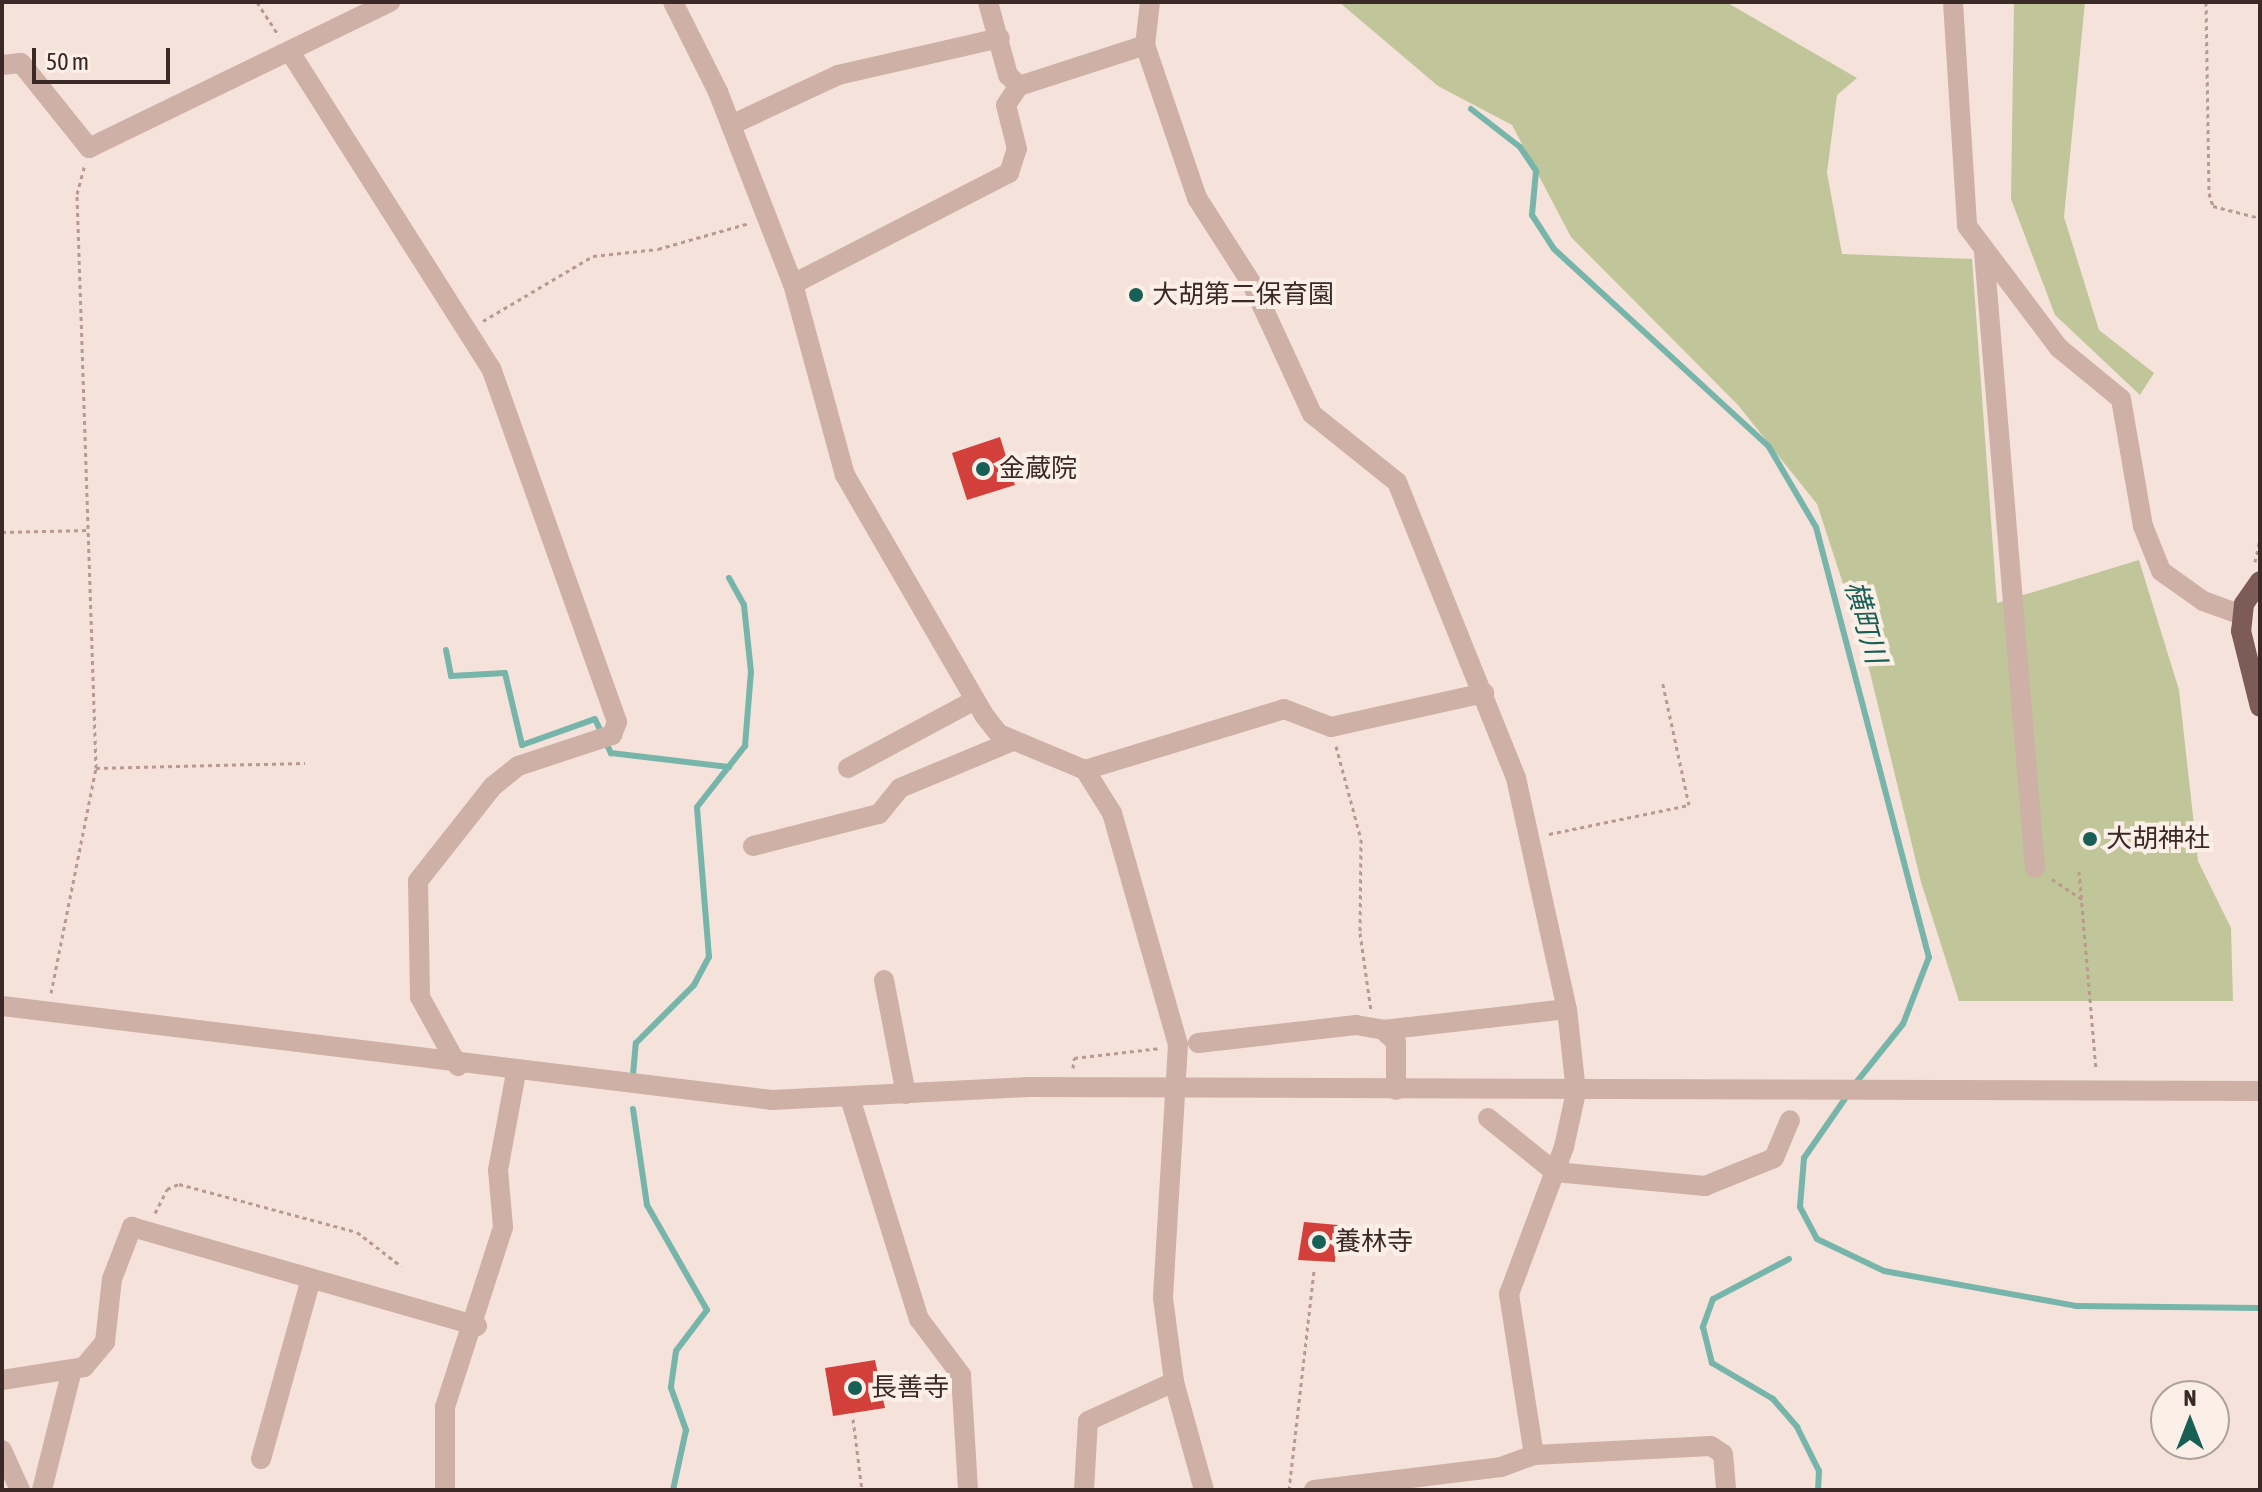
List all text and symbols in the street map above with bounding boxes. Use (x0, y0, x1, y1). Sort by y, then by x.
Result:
scale bar (36, 32, 174, 82)
text: 50 m (46, 48, 89, 75)
place label: 大胡第二保育園 (1152, 279, 1334, 311)
marker: 大胡第二保育園 (1127, 286, 1145, 304)
place label: 金蔵院 (999, 453, 1077, 485)
marker: 金蔵院 (974, 460, 992, 478)
water label: 横町川 (1838, 577, 1894, 667)
place label: 大胡神社 (2106, 823, 2210, 855)
marker: 大胡神社 (2081, 830, 2099, 848)
place label: 養林寺 (1335, 1226, 1413, 1258)
marker: 養林寺 (1310, 1233, 1328, 1251)
place label: 長善寺 (871, 1372, 949, 1404)
marker: 長善寺 (846, 1379, 864, 1397)
north arrow (2150, 1380, 2230, 1460)
text: N (2184, 1385, 2196, 1411)

